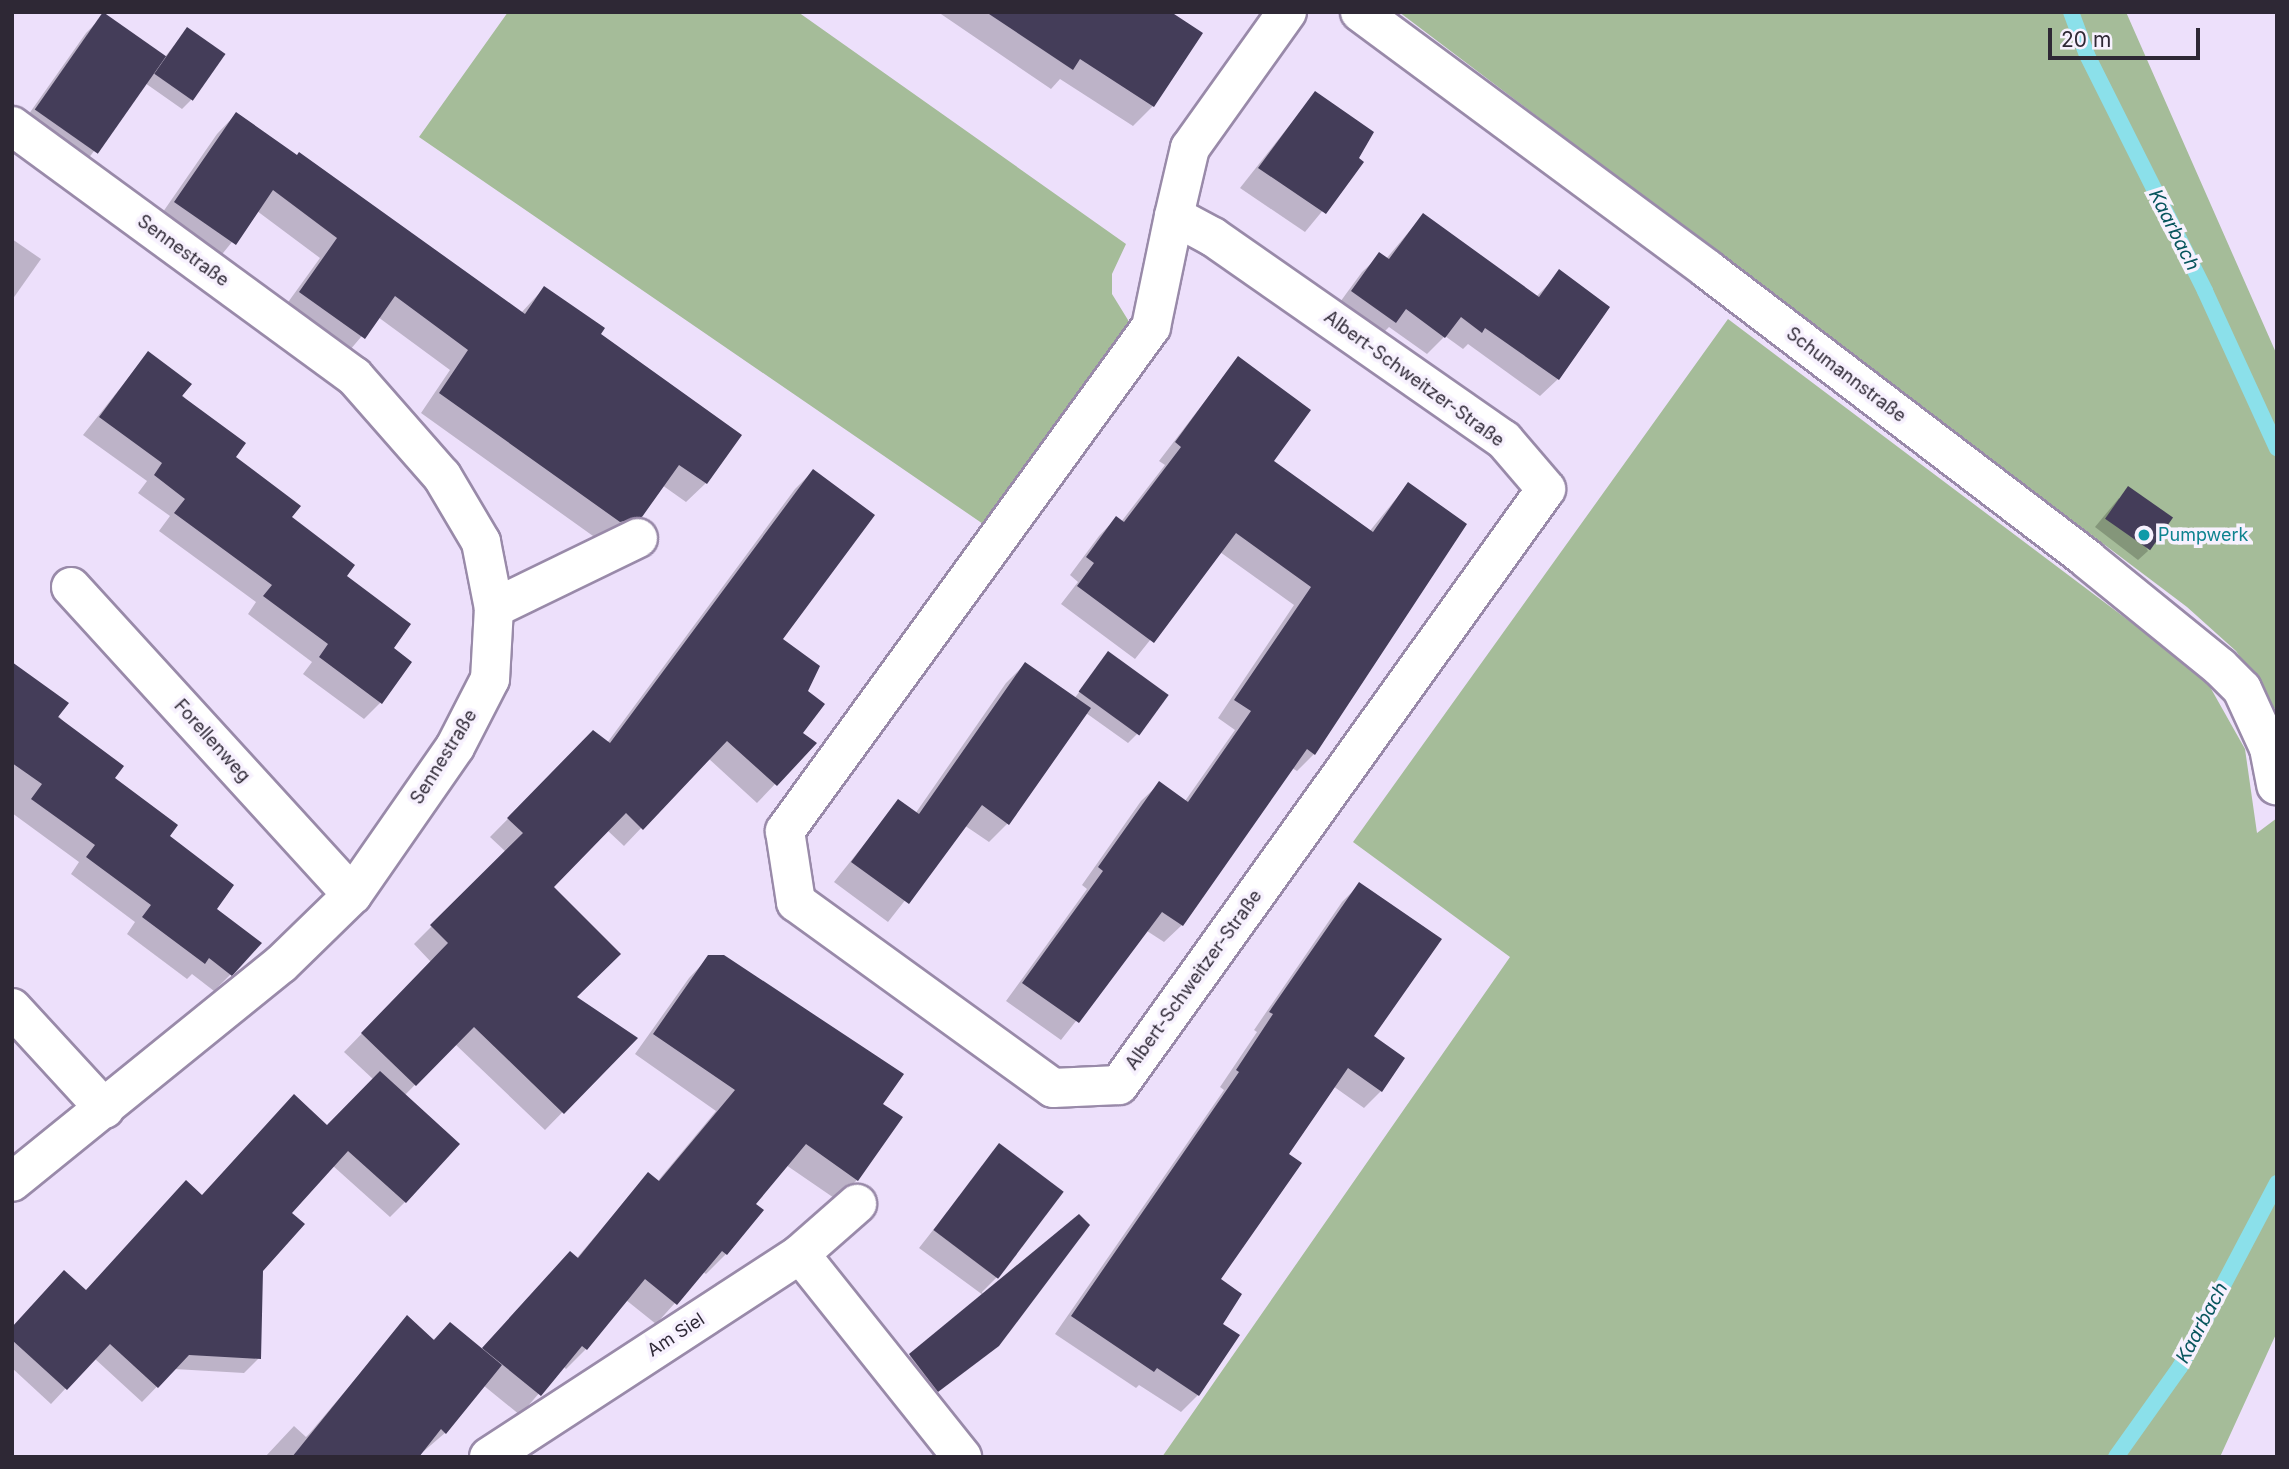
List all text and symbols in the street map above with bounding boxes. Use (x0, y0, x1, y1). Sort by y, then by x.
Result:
scale bar (2051, 14, 2203, 58)
text: 20 m (2061, 27, 2111, 52)
water label: Kaarbach (2144, 186, 2204, 274)
street label: Sennestraße (133, 211, 233, 291)
street label: Albert-Schweitzer-Straße (1320, 306, 1508, 452)
street label: Schumannstraße (1782, 323, 1910, 427)
place label: Pumpwerk (2158, 524, 2248, 546)
marker: Pumpwerk (2136, 527, 2152, 543)
street label: Forellenweg (169, 695, 255, 787)
street label: Sennestraße (406, 706, 482, 808)
street label: Albert-Schweitzer-Straße (1121, 886, 1267, 1074)
water label: Kaarbach (2171, 1279, 2233, 1367)
street label: Am Siel (643, 1309, 709, 1361)

